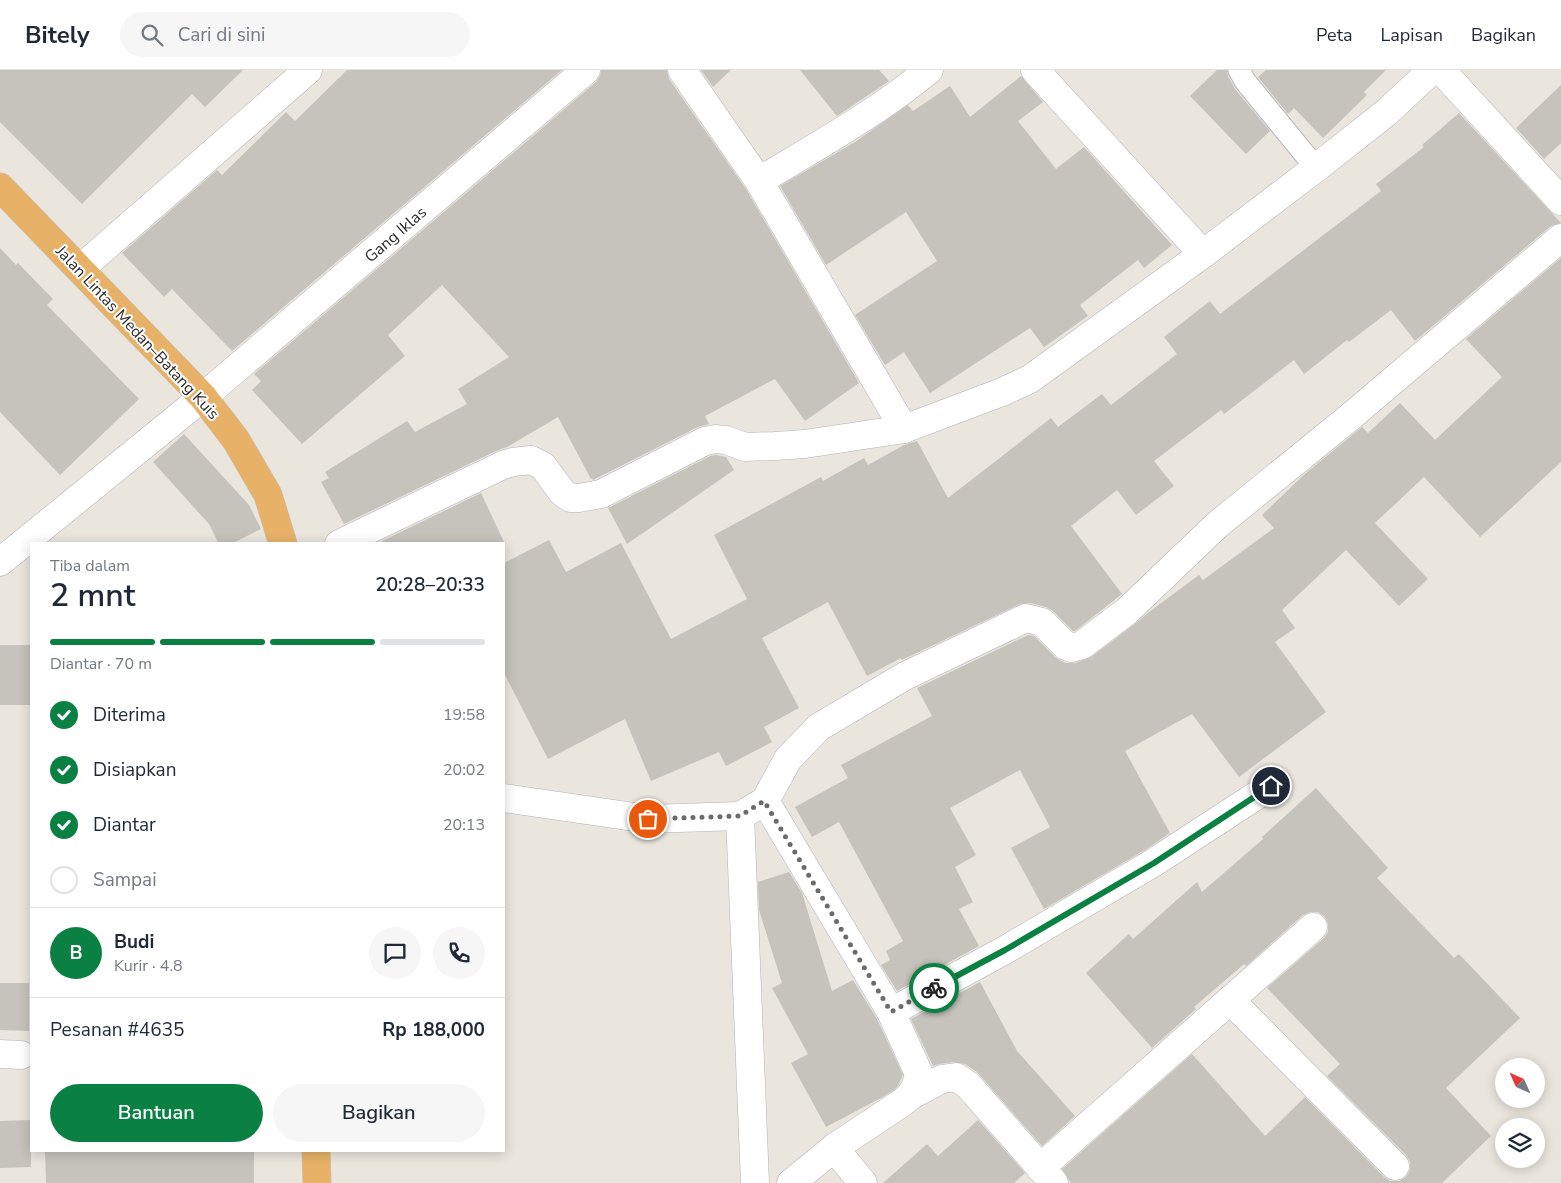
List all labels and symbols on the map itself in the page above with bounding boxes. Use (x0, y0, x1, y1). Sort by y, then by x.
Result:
street label: Gang Iklas (360, 202, 431, 268)
street label: Jalan Lintas Medan–Batang Kuis (50, 240, 224, 425)
pin (1250, 765, 1292, 807)
pin (627, 798, 669, 840)
courier (909, 963, 959, 1013)
north arrow (1495, 1058, 1545, 1108)

